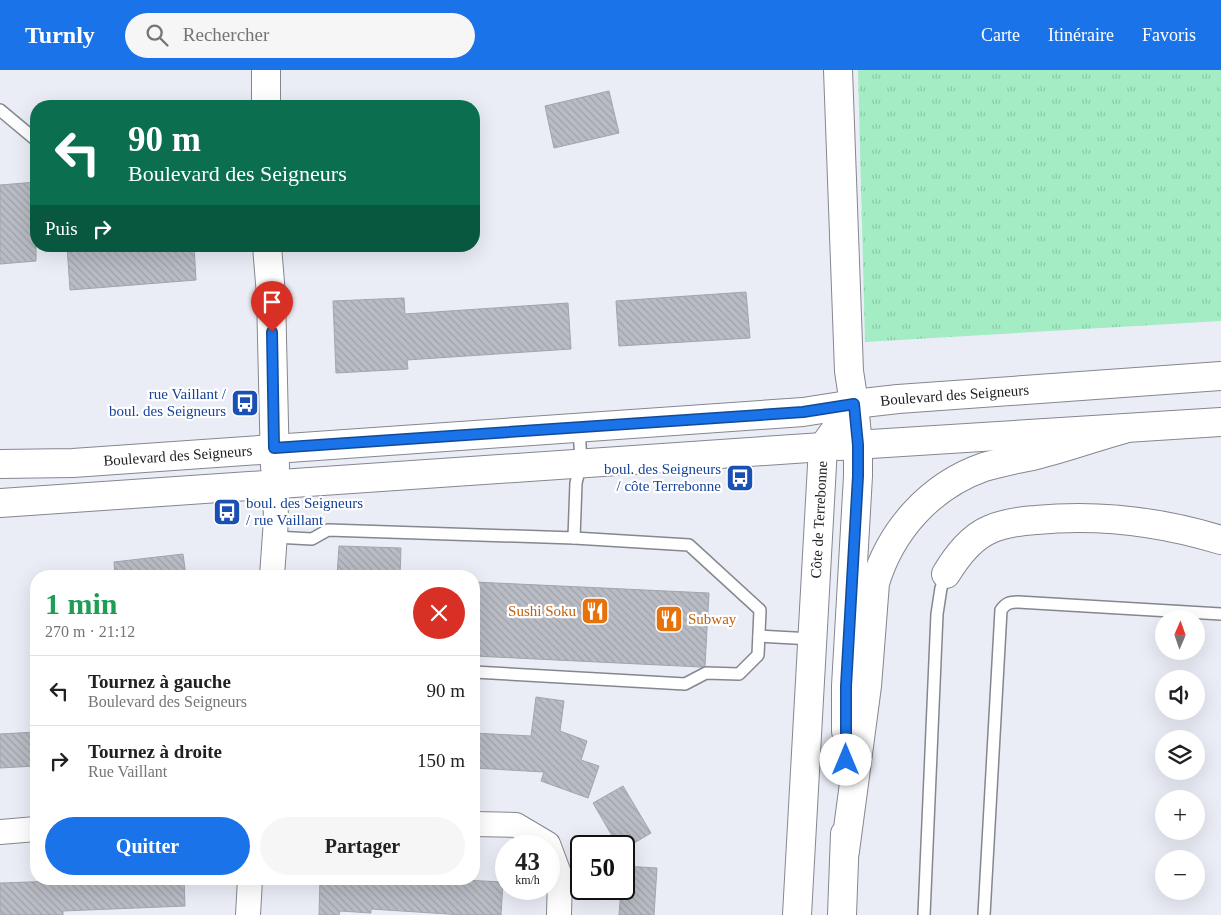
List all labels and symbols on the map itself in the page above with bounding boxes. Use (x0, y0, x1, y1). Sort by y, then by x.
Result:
pin (251, 281, 293, 332)
street label: Boulevard des Seigneurs (879, 382, 1030, 409)
place label: rue Vaillant / boul. des Seigneurs (109, 386, 227, 419)
bus stop icon: rue Vaillant / boul. des Seigneurs (230, 388, 260, 418)
street label: Boulevard des Seigneurs (103, 442, 253, 469)
street label: Côte de Terrebonne (808, 460, 830, 579)
place label: boul. des Seigneurs / côte Terrebonne (604, 461, 721, 494)
bus stop icon: boul. des Seigneurs / côte Terrebonne (725, 463, 755, 493)
place label: boul. des Seigneurs / rue Vaillant (246, 495, 363, 528)
bus stop icon: boul. des Seigneurs / rue Vaillant (212, 497, 242, 527)
restaurant icon: Sushi Soku (580, 596, 610, 626)
place label: Sushi Soku (508, 603, 576, 619)
restaurant icon: Subway (654, 604, 684, 634)
north arrow (1155, 610, 1205, 660)
place label: Subway (688, 611, 737, 627)
position arrow (819, 733, 871, 785)
speed limit sign: 50 (570, 835, 635, 900)

